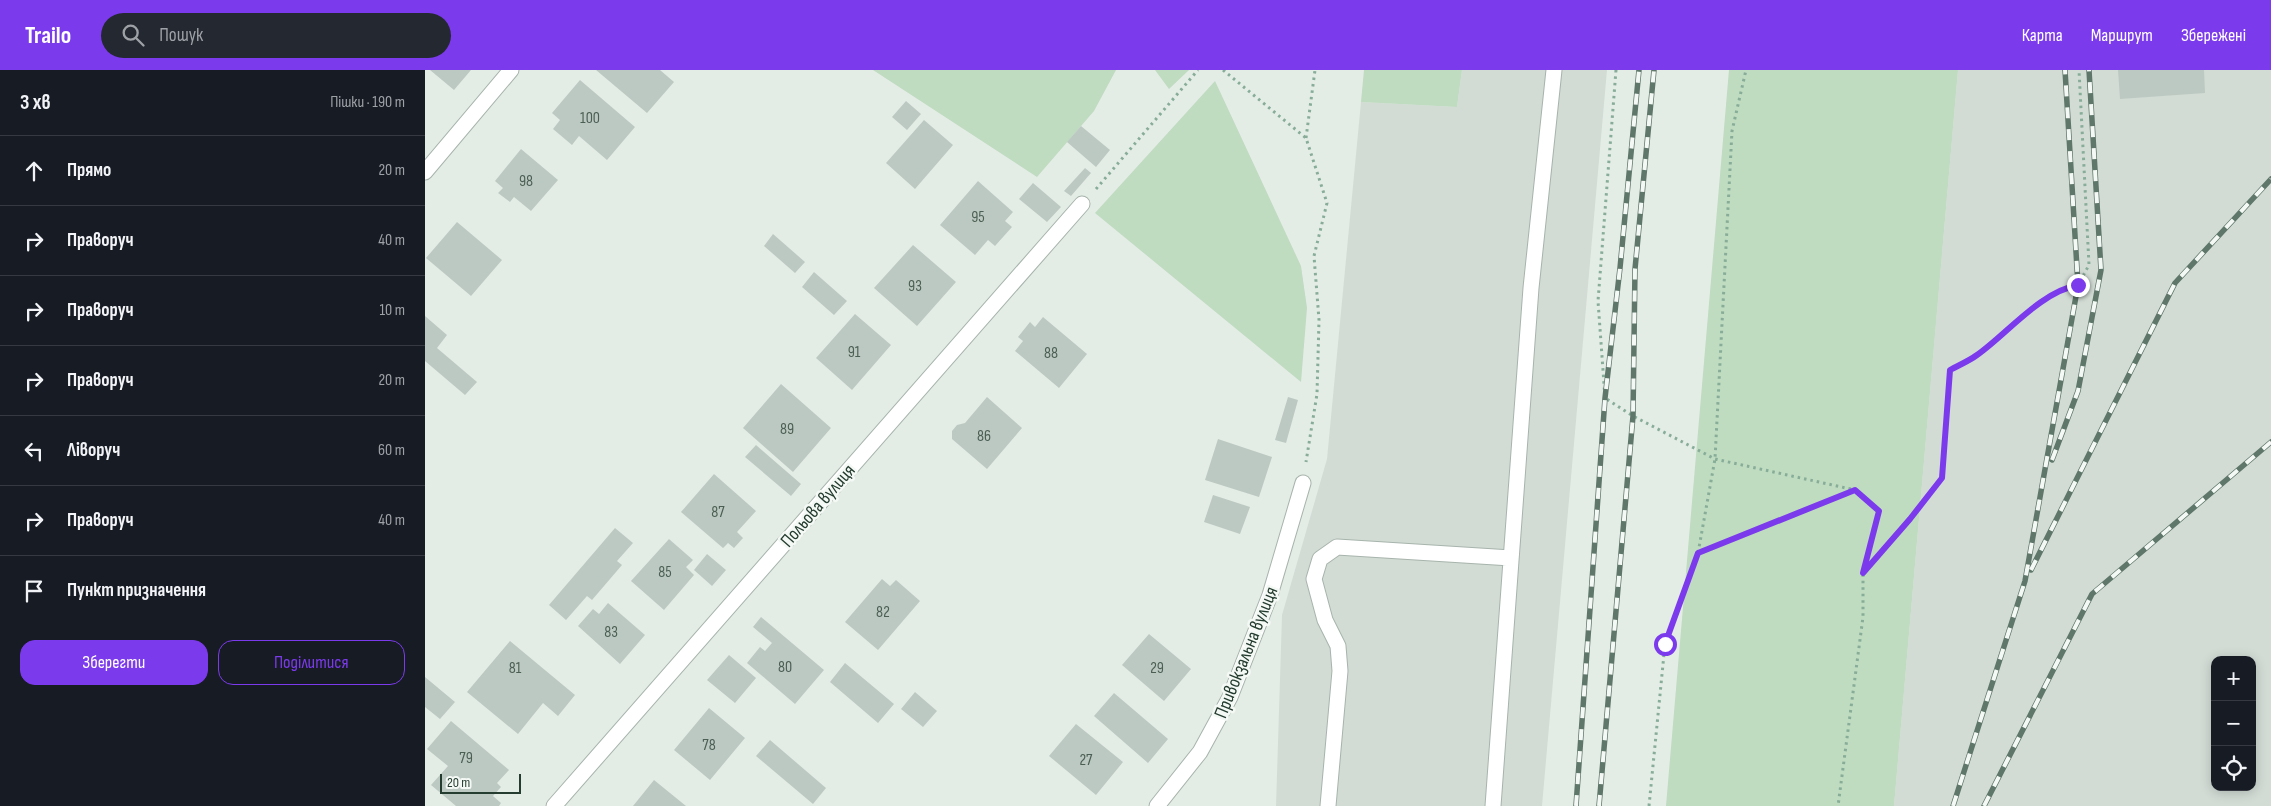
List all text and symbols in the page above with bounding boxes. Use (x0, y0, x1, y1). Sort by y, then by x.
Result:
search box (101, 13, 451, 58)
text: Trailo (25, 21, 71, 50)
icon: search (119, 21, 147, 49)
text: Пошук (159, 24, 203, 47)
text: Карта (2022, 25, 2063, 46)
text: Маршрут (2091, 25, 2153, 46)
text: Збережені (2181, 25, 2246, 46)
text: 3 хв (20, 90, 51, 115)
text: Пішки · 190 m (330, 93, 405, 112)
house number: 100 (580, 109, 600, 128)
icon: ahead (20, 157, 48, 185)
text: Прямо (67, 159, 111, 182)
text: 20 m (378, 161, 405, 180)
house number: 98 (519, 172, 533, 191)
house number: 95 (971, 208, 985, 227)
icon: right (20, 227, 48, 255)
text: Праворуч (67, 229, 134, 252)
text: 40 m (378, 231, 405, 250)
route end (2067, 274, 2090, 297)
house number: 93 (908, 277, 922, 296)
icon: right (20, 297, 48, 325)
text: Праворуч (67, 299, 134, 322)
text: 10 m (379, 301, 405, 320)
house number: 91 (848, 343, 861, 362)
house number: 88 (1044, 344, 1058, 363)
icon: right (20, 367, 48, 395)
text: Праворуч (67, 369, 134, 392)
text: 20 m (378, 371, 405, 390)
house number: 89 (780, 420, 794, 439)
house number: 86 (977, 427, 991, 446)
icon: left (20, 437, 48, 465)
text: Ліворуч (67, 439, 120, 462)
text: 60 m (378, 441, 405, 460)
street label: Польова вулиця (776, 460, 860, 552)
house number: 87 (711, 503, 725, 522)
icon: right (20, 507, 48, 535)
text: Праворуч (67, 509, 134, 532)
text: 40 m (378, 511, 405, 530)
house number: 85 (658, 563, 672, 582)
icon: arrive (20, 577, 48, 605)
text: Пункт призначення (67, 579, 206, 602)
street label: Привокзальна вулиця (1210, 583, 1283, 722)
house number: 82 (876, 603, 890, 622)
house number: 83 (604, 623, 618, 642)
route start (1654, 633, 1677, 656)
button: Зберегти (20, 640, 208, 685)
button: Поділитися (218, 640, 405, 685)
map controls (2211, 656, 2256, 791)
button: + (2211, 656, 2256, 701)
house number: 80 (778, 658, 792, 677)
house number: 81 (509, 659, 522, 678)
house number: 29 (1150, 659, 1164, 678)
button: − (2211, 701, 2256, 746)
house number: 78 (702, 736, 716, 755)
button: locate (2211, 746, 2256, 791)
house number: 79 (459, 749, 473, 768)
house number: 27 (1079, 751, 1093, 770)
scale bar (440, 771, 521, 794)
text: 20 m (447, 774, 470, 791)

